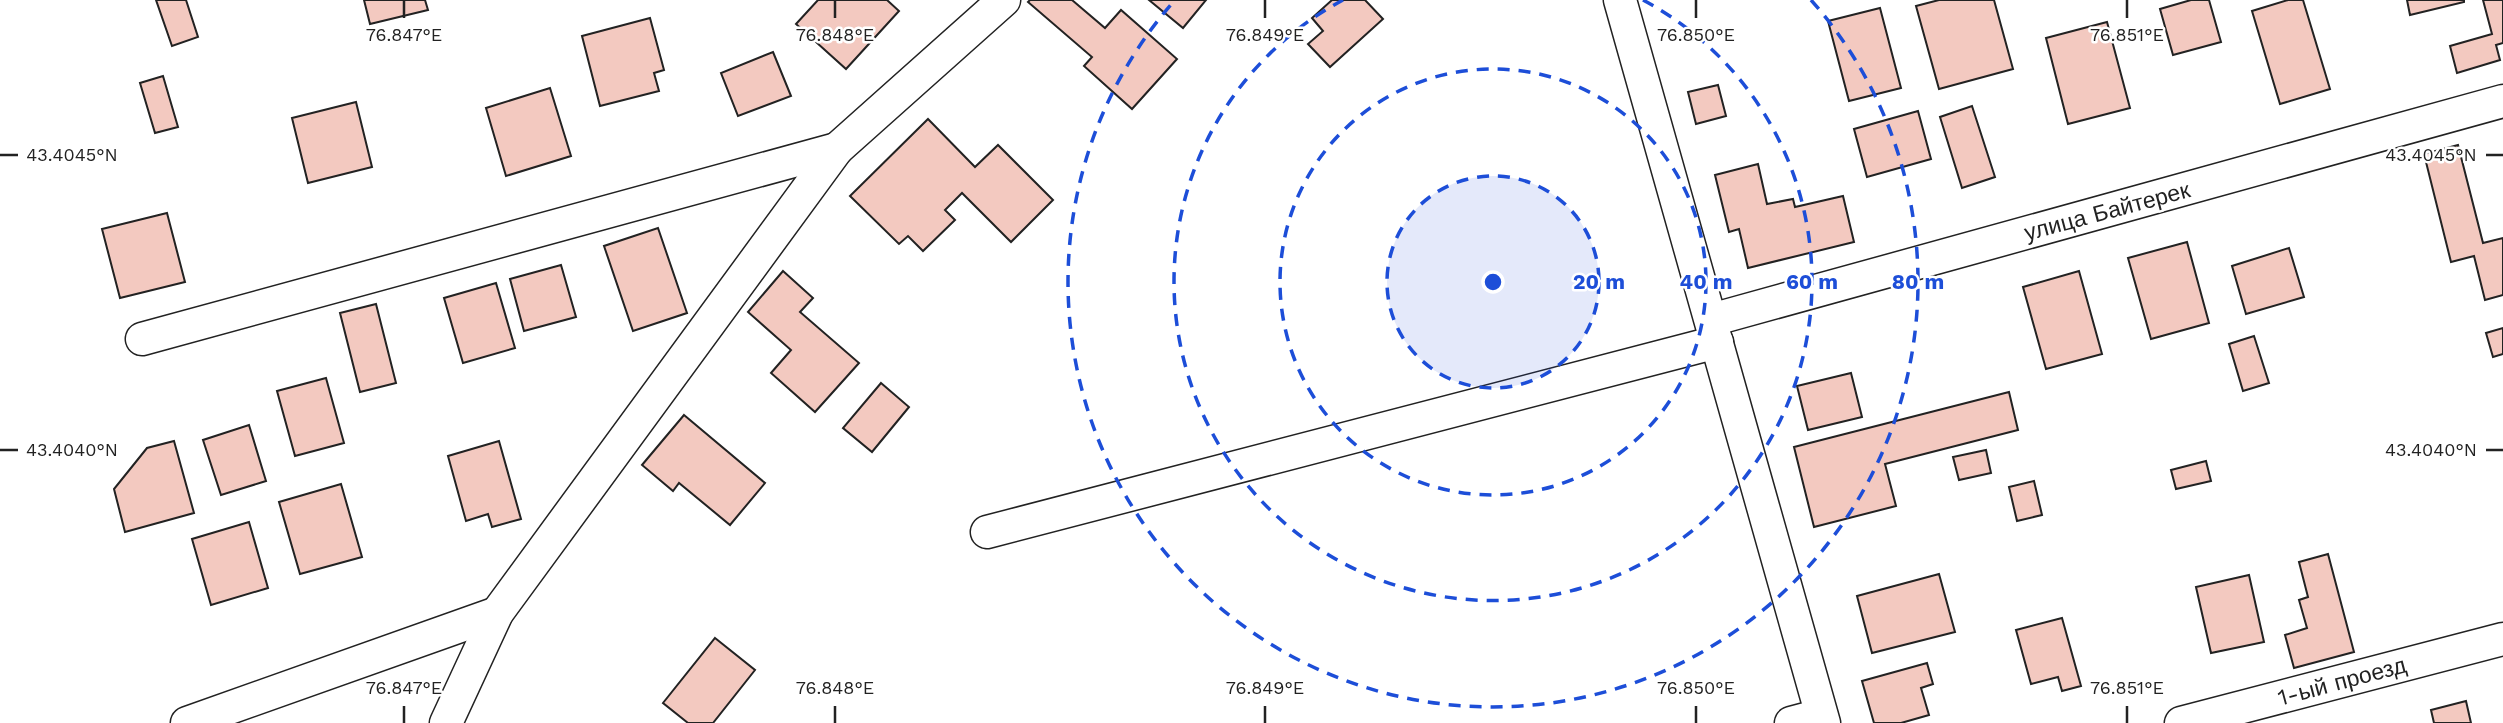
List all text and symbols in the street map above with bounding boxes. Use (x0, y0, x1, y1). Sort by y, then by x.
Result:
text: 76.847°E (366, 24, 442, 45)
text: 76.848°E (796, 24, 874, 45)
text: 76.849°E (1226, 24, 1304, 45)
text: 76.850°E (1657, 24, 1735, 45)
text: 76.851°E (2090, 24, 2164, 45)
text: 43.4045°N (26, 144, 118, 165)
text: 43.4045°N (2385, 144, 2477, 165)
street label: улица Байтерек (2021, 176, 2194, 247)
text: 20 m (1573, 269, 1625, 294)
text: 40 m (1680, 269, 1732, 294)
text: 60 m (1786, 269, 1838, 294)
text: 80 m (1892, 269, 1944, 294)
centre of rings (1481, 270, 1505, 294)
text: 43.4040°N (26, 439, 118, 460)
text: 43.4040°N (2385, 439, 2477, 460)
street label: 1-ый проезд (2275, 651, 2410, 712)
text: 76.847°E (366, 677, 442, 698)
text: 76.848°E (796, 677, 874, 698)
text: 76.849°E (1226, 677, 1304, 698)
text: 76.850°E (1657, 677, 1735, 698)
text: 76.851°E (2090, 677, 2164, 698)

